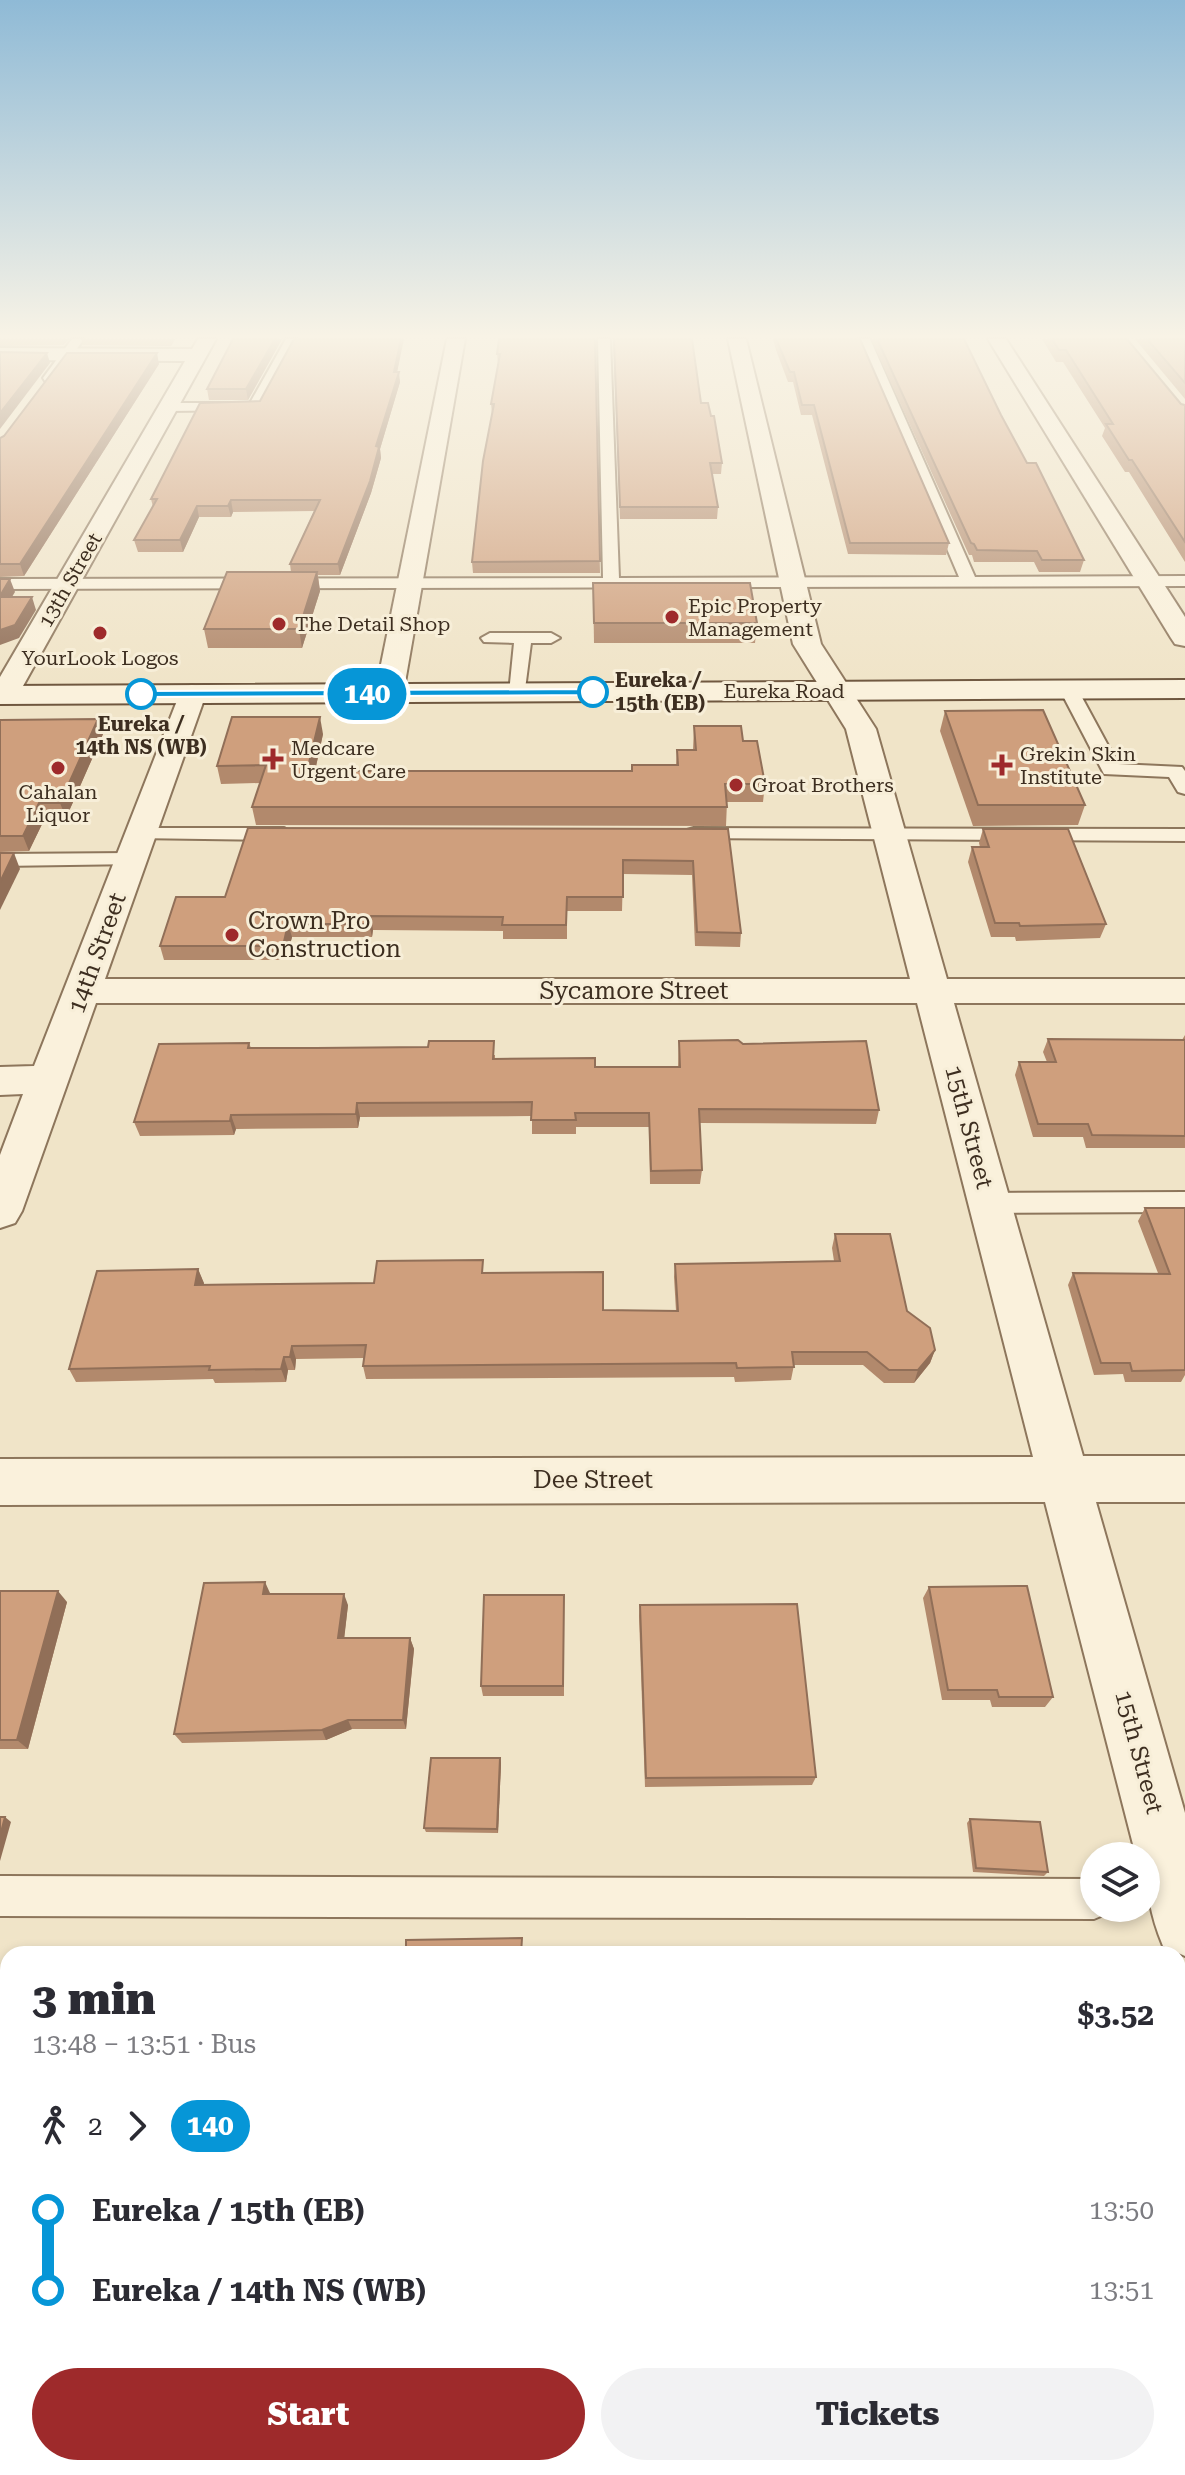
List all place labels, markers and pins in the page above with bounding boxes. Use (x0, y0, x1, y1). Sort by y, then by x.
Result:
place label: Epic Property Management (688, 594, 822, 641)
marker: Epic Property Management (663, 608, 681, 626)
place label: The Detail Shop (295, 612, 450, 636)
marker: The Detail Shop (270, 615, 288, 633)
marker: YourLook Logos (91, 624, 109, 642)
place label: YourLook Logos (21, 646, 179, 670)
place label: Eureka / 15th (EB) (615, 668, 705, 715)
marker: Eureka / 15th (EB) (578, 677, 608, 707)
marker: Eureka / 14th NS (WB) (126, 679, 156, 709)
place label: Eureka / 14th NS (WB) (75, 712, 207, 759)
place label: Medcare Urgent Care (291, 736, 406, 783)
place label: Grekin Skin Institute (1020, 742, 1136, 789)
marker: Medcare Urgent Care (262, 748, 284, 770)
marker: Grekin Skin Institute (991, 754, 1013, 776)
marker: Cahalan Liquor (49, 759, 67, 777)
place label: Groat Brothers (752, 773, 894, 797)
marker: Groat Brothers (727, 776, 745, 794)
place label: Cahalan Liquor (19, 780, 98, 827)
place label: Crown Pro Construction (248, 907, 401, 963)
marker: Crown Pro Construction (223, 926, 241, 944)

